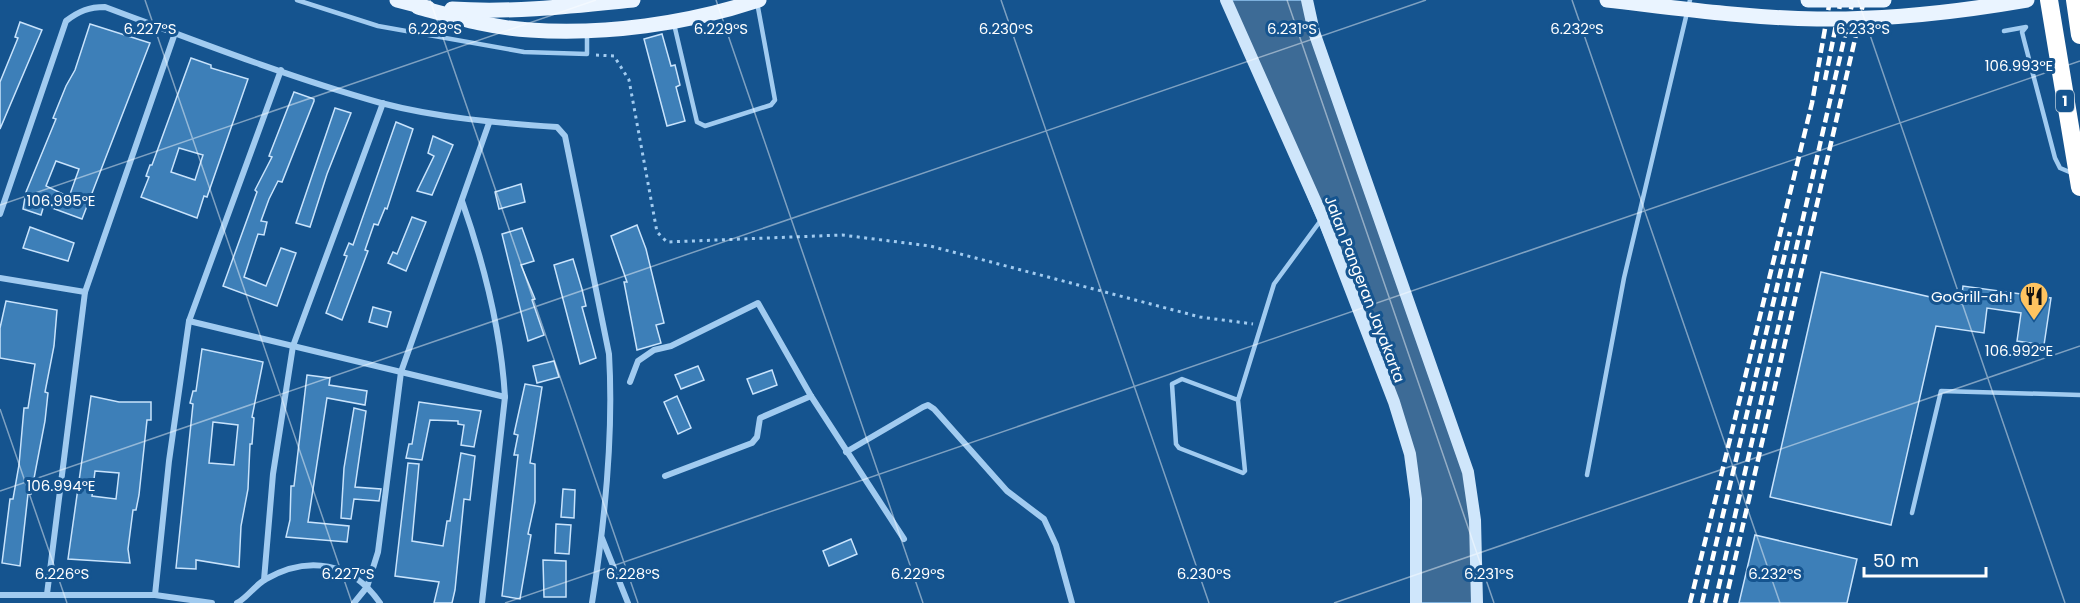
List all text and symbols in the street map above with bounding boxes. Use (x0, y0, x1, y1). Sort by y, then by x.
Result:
text: 6.227°S (123, 18, 177, 39)
text: 6.228°S (408, 18, 462, 39)
text: 6.229°S (694, 18, 748, 39)
text: 6.230°S (979, 18, 1033, 39)
text: 6.231°S (1267, 18, 1317, 39)
text: 6.232°S (1550, 18, 1604, 39)
text: 6.233°S (1836, 18, 1890, 39)
text: 106.993°E (1985, 55, 2053, 76)
road number: 1 (2056, 90, 2074, 112)
text: 106.995°E (26, 190, 96, 211)
street label: Jalan Pangeran Jayakarta (1320, 193, 1410, 385)
restaurant icon: GoGrill-ah! (2018, 280, 2050, 322)
place label: GoGrill-ah! (1931, 286, 2013, 307)
text: 106.992°E (1985, 340, 2053, 361)
text: 106.994°E (26, 475, 96, 496)
scale bar (1864, 540, 1986, 578)
text: 50 m (1873, 548, 1919, 573)
text: 6.226°S (35, 563, 89, 584)
text: 6.227°S (321, 563, 375, 584)
text: 6.228°S (606, 563, 660, 584)
text: 6.229°S (891, 563, 945, 584)
text: 6.230°S (1177, 563, 1231, 584)
text: 6.231°S (1464, 563, 1514, 584)
text: 6.232°S (1748, 563, 1802, 584)

